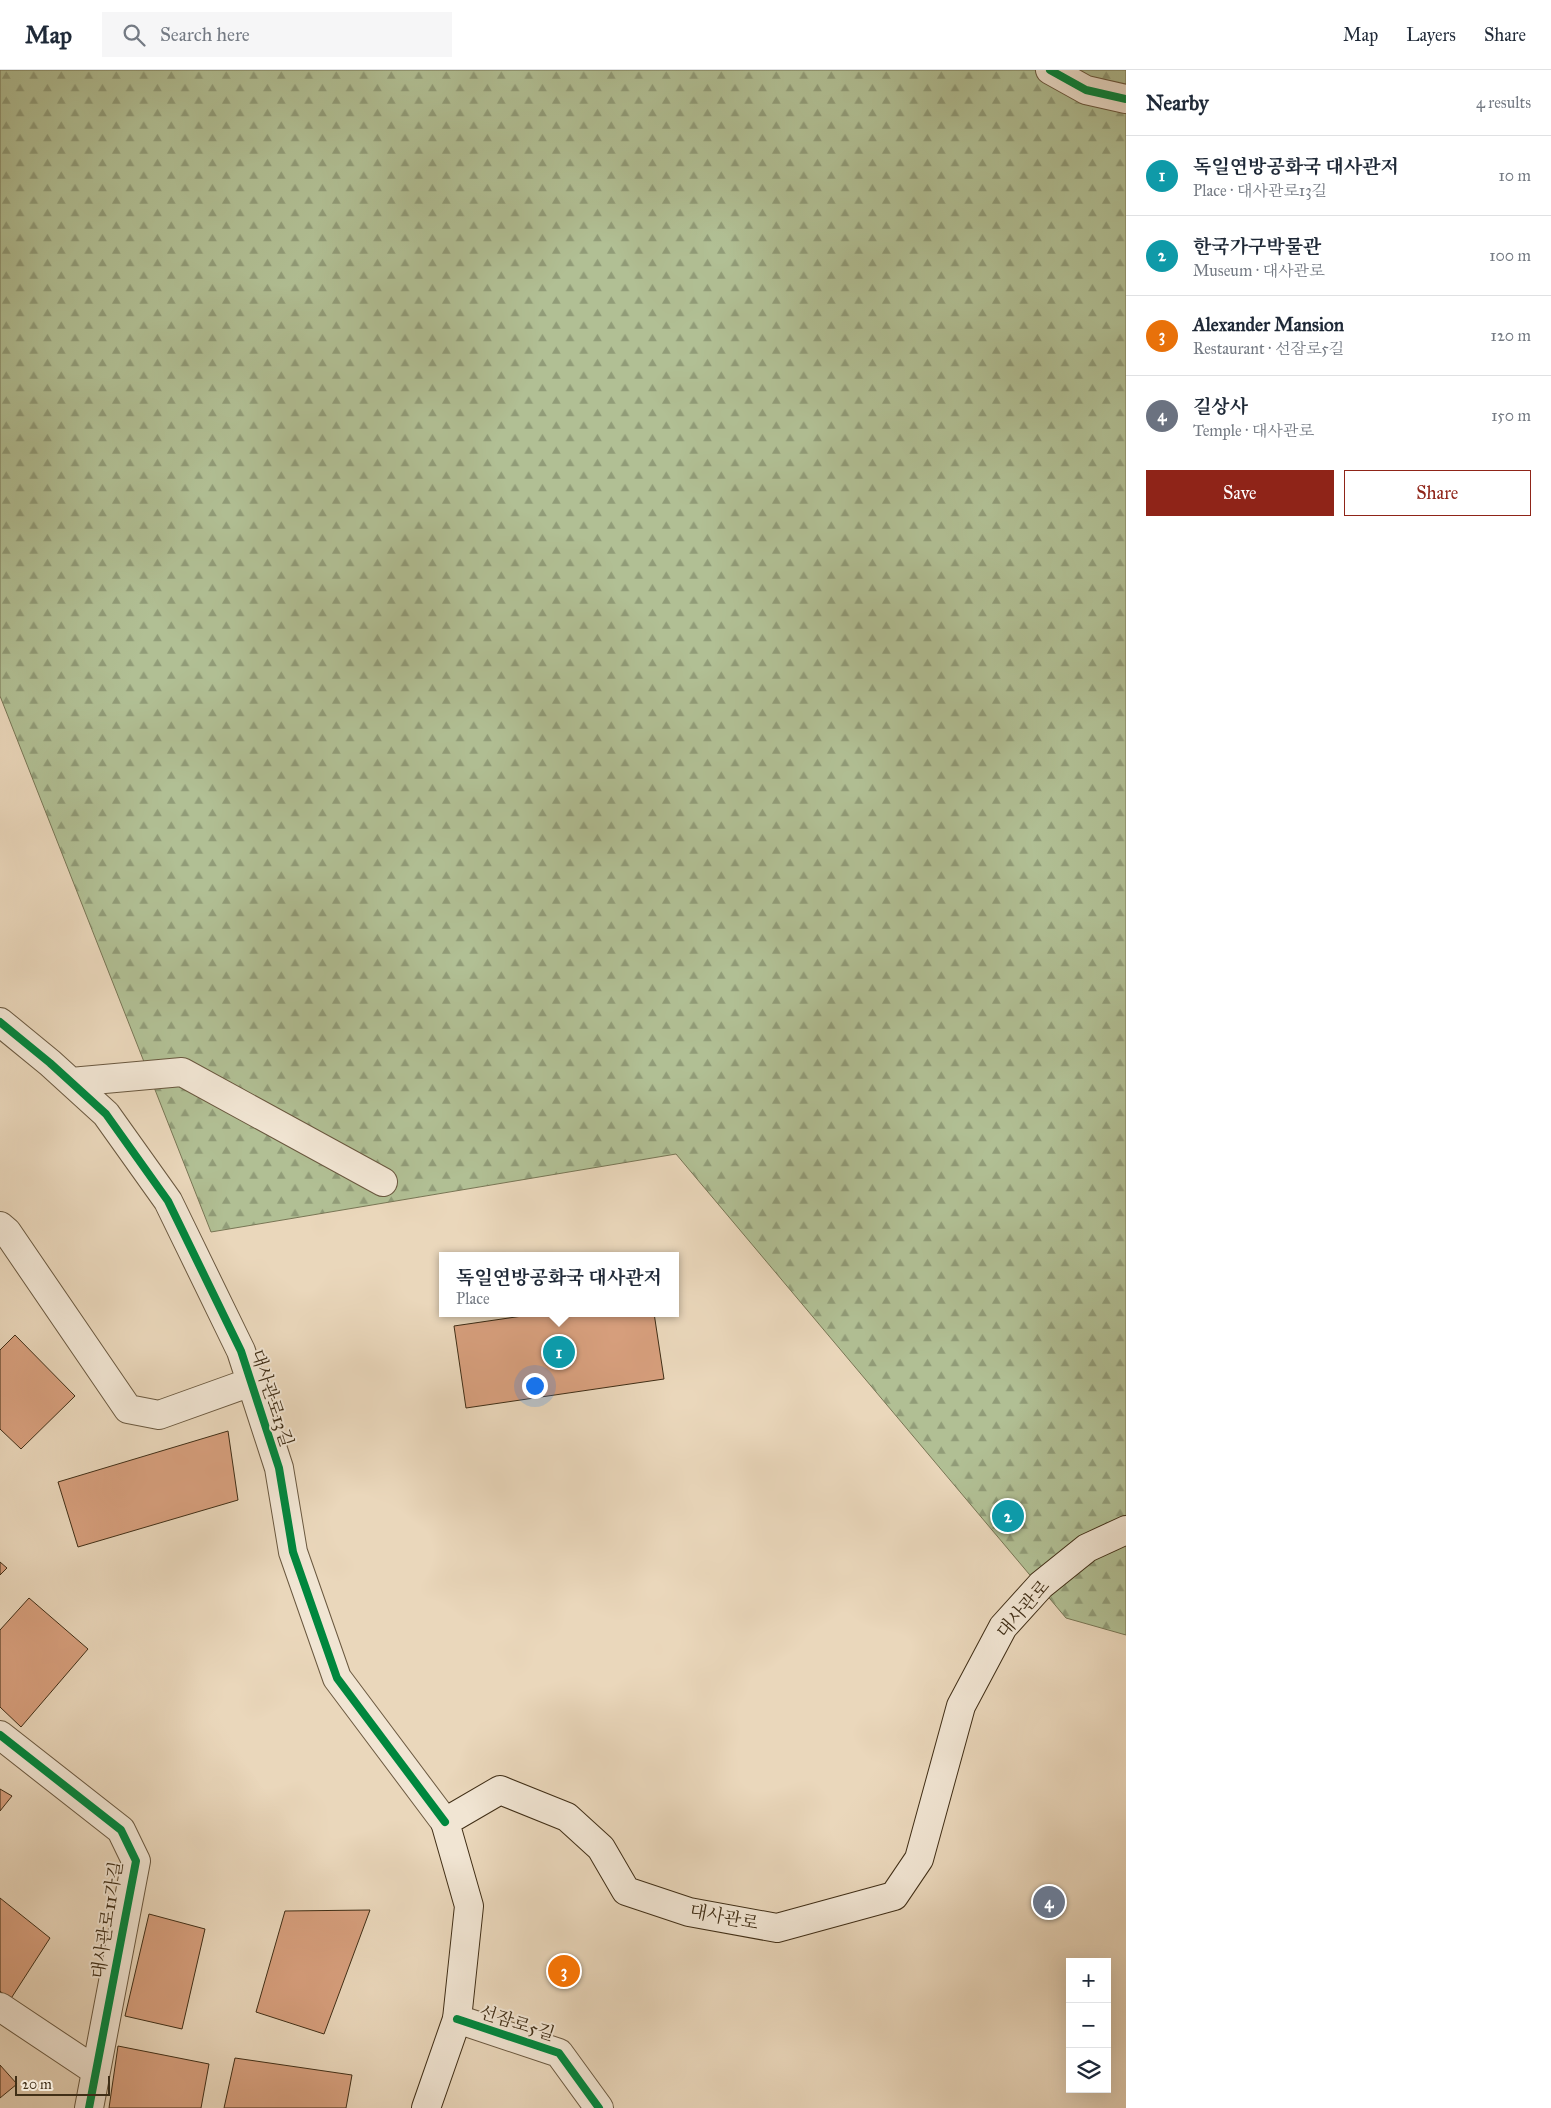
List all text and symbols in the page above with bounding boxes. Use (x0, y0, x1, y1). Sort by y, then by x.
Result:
search box (102, 12, 452, 57)
text: Map (25, 20, 72, 50)
icon: search (120, 21, 148, 49)
text: Search here (160, 23, 250, 46)
text: Map (1343, 24, 1378, 46)
text: Layers (1406, 24, 1456, 46)
text: Share (1484, 24, 1526, 46)
text: Nearby (1146, 90, 1209, 116)
text: 4 results (1476, 93, 1531, 112)
text: 독일연방공화국 대사관저 (1193, 155, 1399, 178)
text: 1 (1159, 166, 1165, 185)
text: 10 m (1499, 166, 1531, 185)
text: Place · 대사관로13길 (1193, 181, 1327, 200)
text: 한국가구박물관 (1193, 235, 1321, 258)
text: 2 (1158, 246, 1166, 265)
text: 100 m (1489, 246, 1531, 265)
text: Museum · 대사관로 (1193, 261, 1325, 280)
text: Alexander Mansion (1193, 313, 1344, 336)
text: 3 (1159, 326, 1165, 345)
text: 120 m (1491, 326, 1531, 345)
text: Restaurant · 선잠로5길 (1193, 339, 1344, 358)
text: 길상사 (1193, 395, 1248, 418)
text: 4 (1158, 406, 1166, 425)
text: 150 m (1491, 406, 1531, 425)
text: Temple · 대사관로 (1193, 421, 1314, 440)
button: Save (1146, 470, 1334, 516)
button: Share (1344, 470, 1531, 516)
popup (439, 1252, 679, 1317)
text: 독일연방공화국 대사관저 (456, 1266, 662, 1289)
text: Place (456, 1289, 490, 1308)
pin: 1 (543, 1333, 575, 1371)
street label: 대사관로13길 (246, 1346, 298, 1450)
your location (522, 1373, 548, 1399)
pin: 2 (992, 1497, 1024, 1535)
street label: 대사관로 (992, 1576, 1054, 1642)
street label: 대사관로11가길 (87, 1860, 127, 1980)
pin: 4 (1033, 1883, 1065, 1921)
street label: 대사관로 (688, 1900, 760, 1934)
pin: 3 (548, 1952, 580, 1990)
map controls (1066, 1958, 1111, 2093)
button: + (1066, 1958, 1111, 2003)
street label: 선잠로5길 (477, 2000, 557, 2046)
button: − (1066, 2003, 1111, 2048)
button: layers (1066, 2048, 1111, 2093)
scale bar (15, 2073, 110, 2096)
text: 20 m (22, 2076, 52, 2093)

